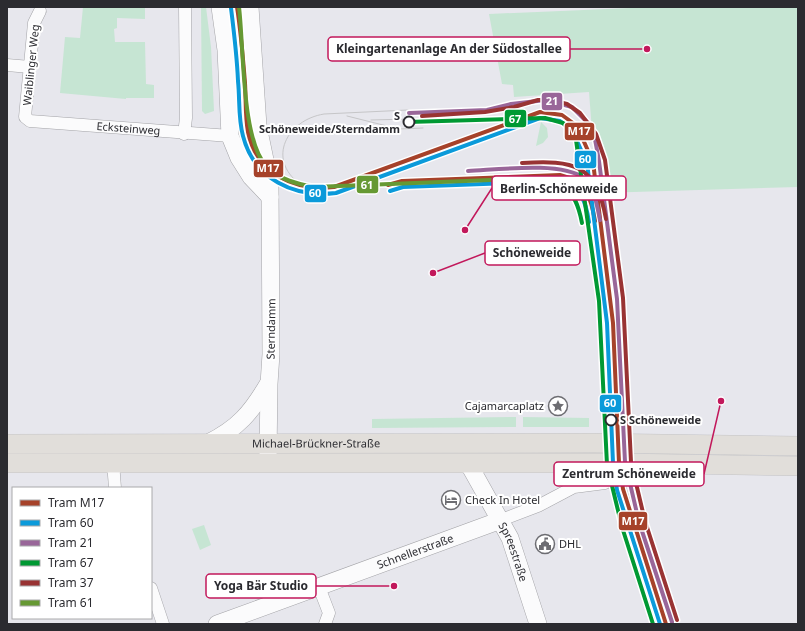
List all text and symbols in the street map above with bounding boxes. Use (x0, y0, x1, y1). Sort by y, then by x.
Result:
street label: Waiblinger Weg (19, 24, 42, 106)
callout: Kleingartenanlage An der Südostallee (328, 37, 570, 61)
text: Kleingartenanlage An der Südostallee (336, 40, 562, 57)
line badge: 21 (541, 92, 563, 111)
text: 21 (546, 93, 558, 108)
place label: S Schöneweide/Sterndamm (259, 108, 400, 136)
line badge: 67 (504, 109, 527, 128)
text: 67 (509, 111, 521, 126)
marker: S Schöneweide/Sterndamm (402, 115, 416, 129)
street label: Ecksteinweg (96, 118, 161, 138)
line badge: M17 (564, 122, 595, 141)
text: M17 (568, 123, 590, 138)
line badge: 60 (574, 150, 597, 169)
text: 60 (579, 151, 591, 166)
line badge: M17 (253, 159, 284, 178)
text: M17 (257, 160, 279, 175)
line badge: 61 (356, 175, 379, 194)
callout: Berlin-Schöneweide (492, 176, 626, 200)
text: 61 (361, 177, 373, 192)
text: Berlin-Schöneweide (500, 180, 618, 197)
line badge: 60 (304, 184, 327, 203)
text: 60 (309, 185, 321, 200)
callout: Schöneweide (485, 241, 580, 265)
text: Schöneweide (493, 244, 571, 261)
street label: Sterndamm (262, 298, 279, 360)
line badge: 60 (599, 394, 622, 413)
place icon: Cajamarcaplatz (547, 395, 569, 417)
text: 60 (604, 395, 616, 410)
place label: Cajamarcaplatz (465, 398, 544, 413)
place label: S Schöneweide (620, 412, 701, 427)
marker: S Schöneweide (604, 413, 618, 427)
street label: Michael-Brückner-Straße (252, 435, 380, 451)
callout: Zentrum Schöneweide (554, 462, 704, 486)
text: Zentrum Schöneweide (562, 465, 696, 482)
legend (12, 487, 152, 619)
hotel icon: Check In Hotel (440, 489, 462, 511)
place label: Check In Hotel (465, 492, 540, 507)
text: Tram M17 (48, 494, 105, 511)
line badge: M17 (618, 511, 648, 531)
text: M17 (622, 513, 644, 528)
text: Tram 60 (48, 514, 94, 531)
street label: Spreestraße (495, 519, 532, 583)
street label: Schnellerstraße (375, 530, 455, 572)
public building icon: DHL (534, 533, 556, 555)
text: Tram 21 (48, 534, 94, 551)
place label: DHL (559, 536, 581, 551)
text: Tram 67 (48, 554, 94, 571)
text: Tram 37 (48, 574, 94, 591)
callout: Yoga Bär Studio (206, 574, 316, 598)
text: Yoga Bär Studio (214, 577, 308, 594)
text: Tram 61 (48, 594, 94, 611)

